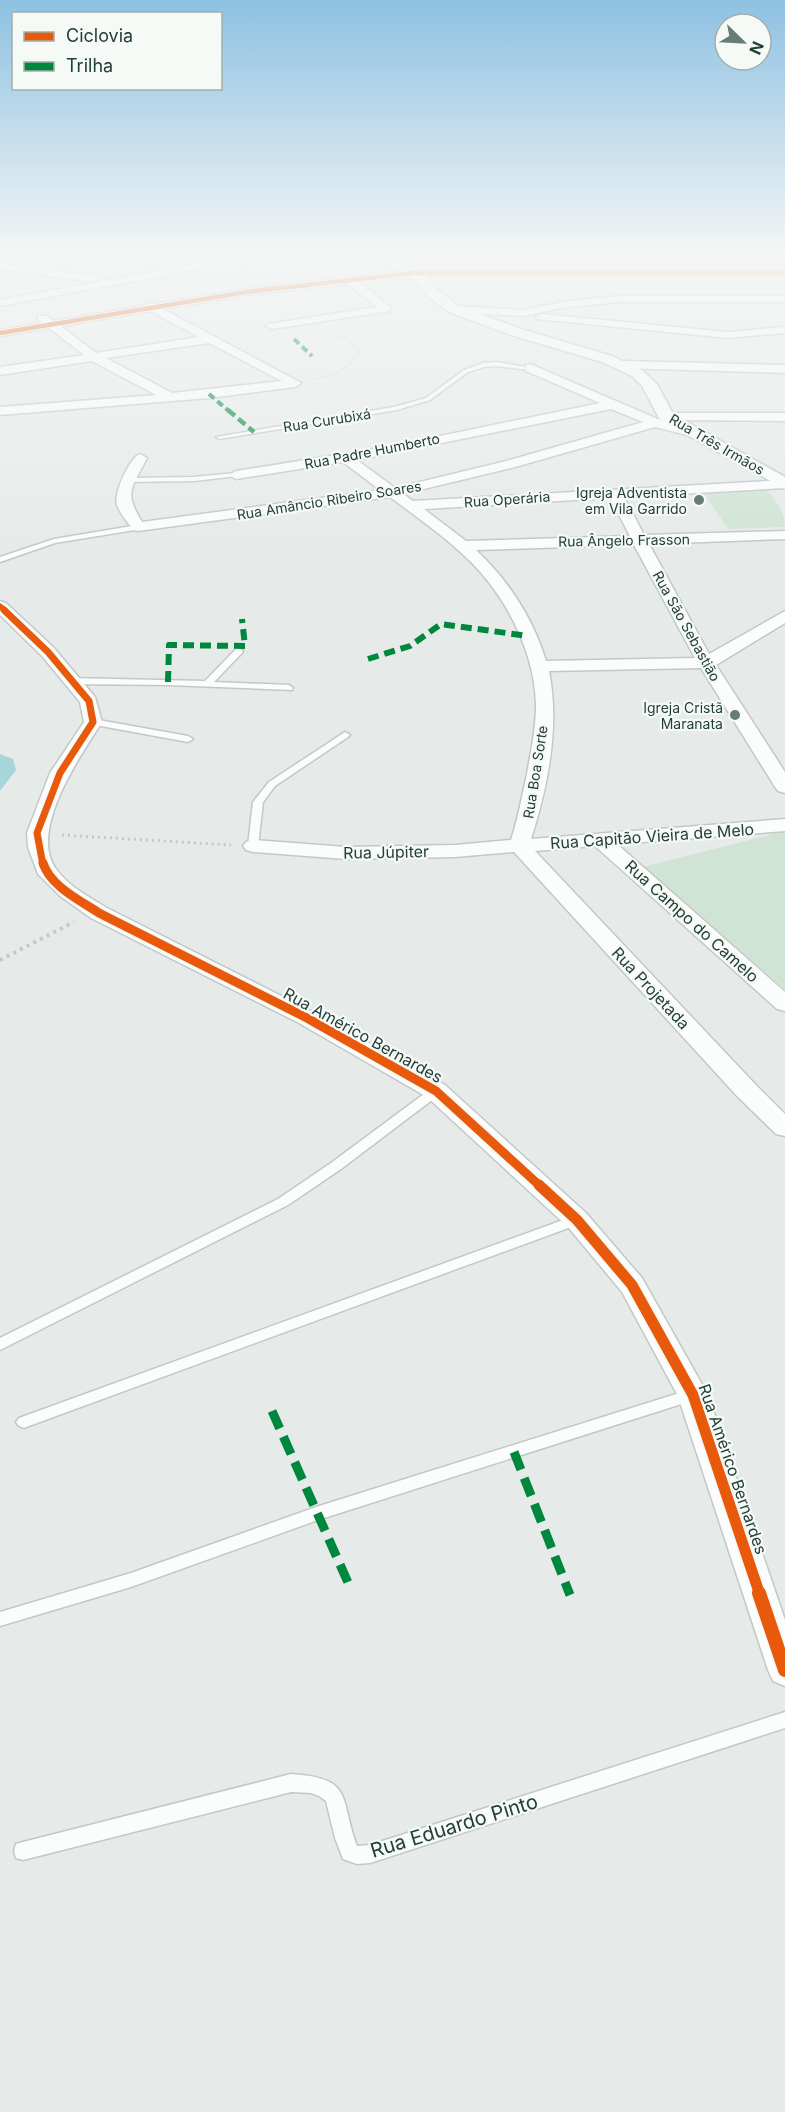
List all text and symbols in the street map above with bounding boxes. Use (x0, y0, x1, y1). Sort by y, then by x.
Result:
legend (12, 12, 222, 90)
north arrow (713, 12, 773, 72)
text: Ciclovia (66, 25, 133, 46)
text: N (745, 38, 768, 58)
text: Trilha (66, 55, 113, 76)
street label: Rua Curubixá (282, 405, 372, 435)
street label: Rua Três Irmãos (666, 410, 768, 478)
street label: Rua Padre Humberto (303, 430, 441, 472)
street label: Rua Amâncio Ribeiro Soares (235, 477, 423, 523)
place label: Igreja Adventista em Vila Garrido (576, 484, 687, 517)
street label: Rua Operária (463, 488, 551, 510)
marker: Igreja Adventista em Vila Garrido (692, 493, 706, 507)
street label: Rua Ângelo Frasson (558, 530, 690, 550)
street label: Rua São Sebastião (650, 568, 724, 684)
place label: Igreja Cristã Maranata (643, 699, 723, 732)
marker: Igreja Cristã Maranata (728, 708, 742, 722)
street label: Rua Boa Sorte (519, 724, 551, 820)
street label: Rua Capitão Vieira de Melo (549, 819, 755, 853)
street label: Rua Júpiter (343, 841, 429, 863)
street label: Rua Campo do Camelo (621, 856, 763, 986)
street label: Rua Projetada (608, 943, 694, 1033)
street label: Rua Américo Bernardes (280, 983, 446, 1087)
street label: Rua Américo Bernardes (694, 1381, 772, 1557)
street label: Rua Eduardo Pinto (367, 1789, 541, 1863)

